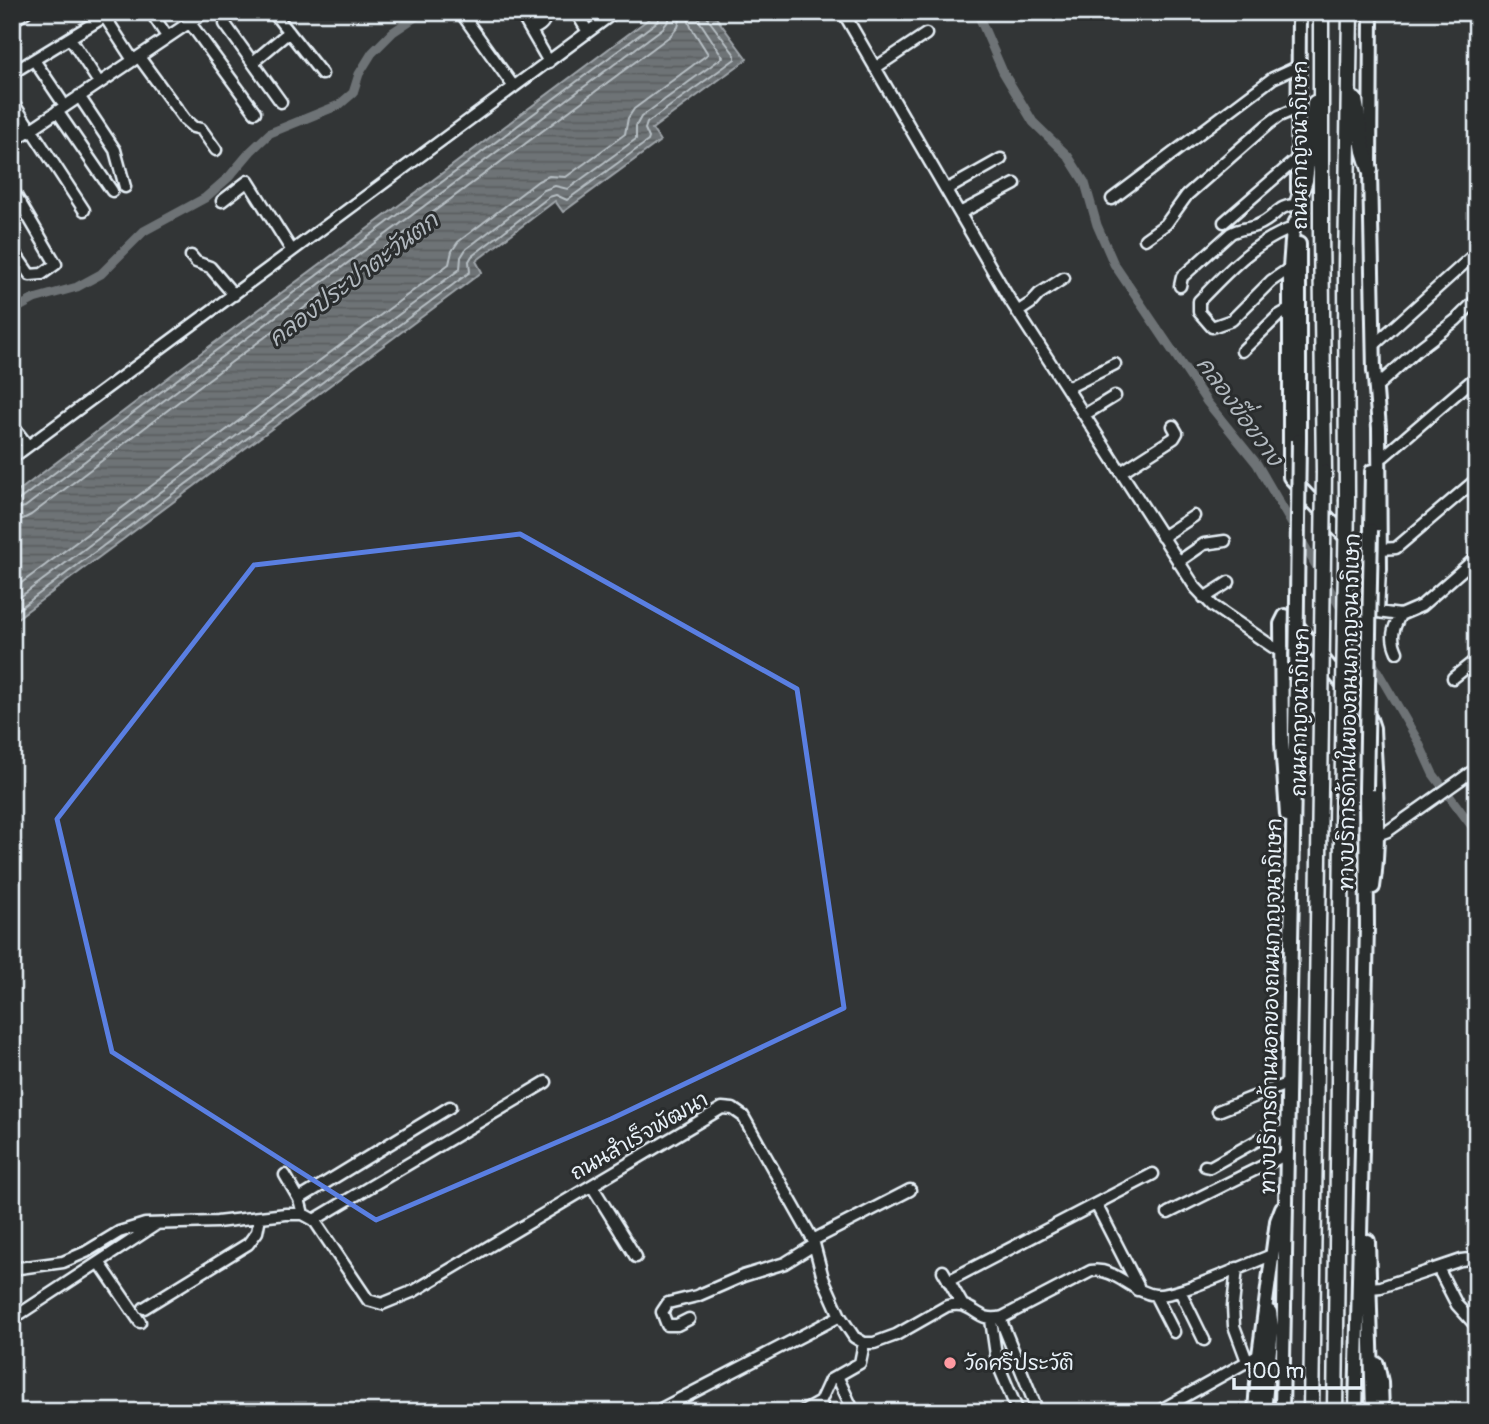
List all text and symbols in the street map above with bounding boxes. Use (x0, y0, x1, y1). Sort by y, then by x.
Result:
street label: ถนนกาญจนาภิเษก (1287, 60, 1314, 230)
water label: คลองประปาตะวันตก (263, 205, 445, 353)
water label: คลองขื่อขวาง (1190, 347, 1296, 473)
street label: ทางบริการด้านในของถนนกาญจนาภิเษก (1333, 533, 1366, 891)
street label: ถนนกาญจนาภิเษก (1286, 627, 1315, 797)
street label: ทางบริการด้านนอกของถนนกาญจนาภิเษก (1255, 818, 1288, 1194)
street label: ถนนสำเร็จพัฒนา (565, 1086, 713, 1187)
scale bar (1234, 1347, 1361, 1391)
place label: วัดศรีประวัติ (964, 1350, 1074, 1377)
marker: วัดศรีประวัติ (942, 1355, 958, 1371)
text: 100 m (1244, 1358, 1304, 1385)

